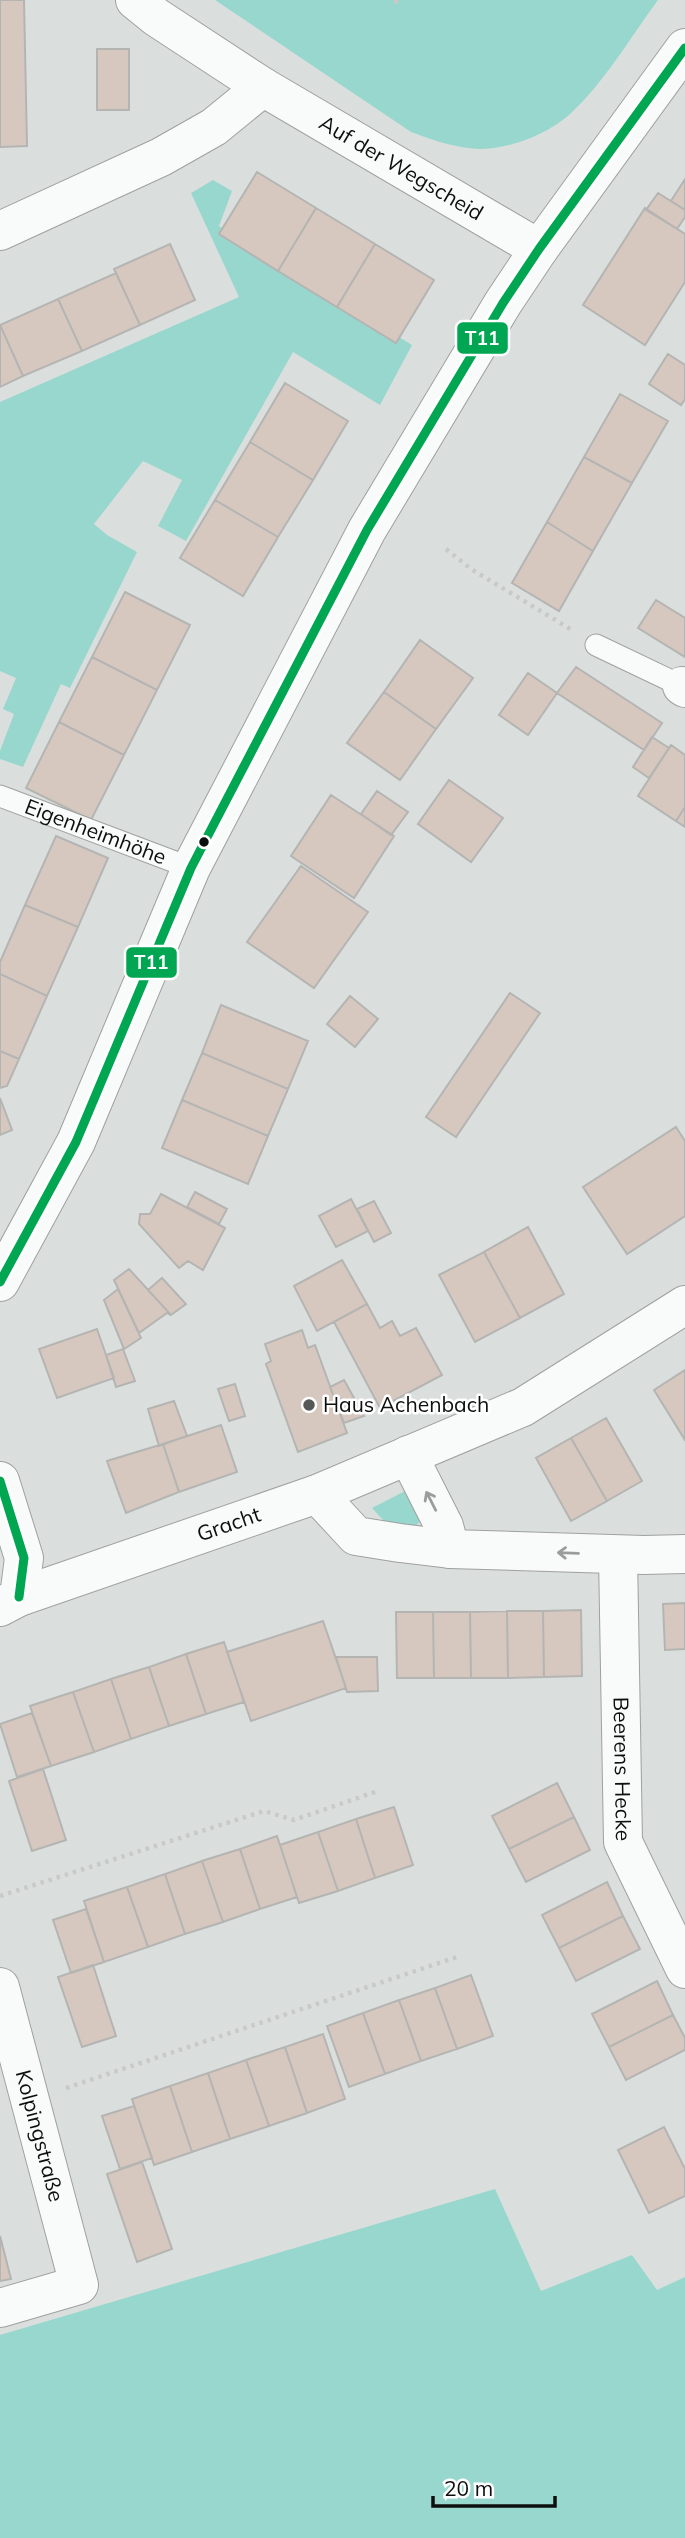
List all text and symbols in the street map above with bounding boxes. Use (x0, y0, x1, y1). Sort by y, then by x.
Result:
street label: Auf der Wegscheid (315, 109, 488, 225)
line badge: T11 (456, 321, 509, 355)
text: T11 (465, 326, 499, 350)
street label: Eigenheimhöhe (21, 793, 170, 869)
unlabelled marker (197, 835, 211, 849)
line badge: T11 (125, 946, 178, 979)
text: T11 (134, 950, 168, 974)
place label: Haus Achenbach (323, 1391, 489, 1417)
marker: Haus Achenbach (301, 1397, 317, 1413)
one-way arrow (423, 1491, 437, 1512)
street label: Gracht (193, 1501, 264, 1547)
one-way arrow (557, 1546, 580, 1559)
street label: Beerens Hecke (608, 1697, 637, 1841)
street label: Kolpingstraße (11, 2067, 70, 2204)
scale bar (433, 2464, 556, 2508)
text: 20 m (444, 2475, 493, 2501)

